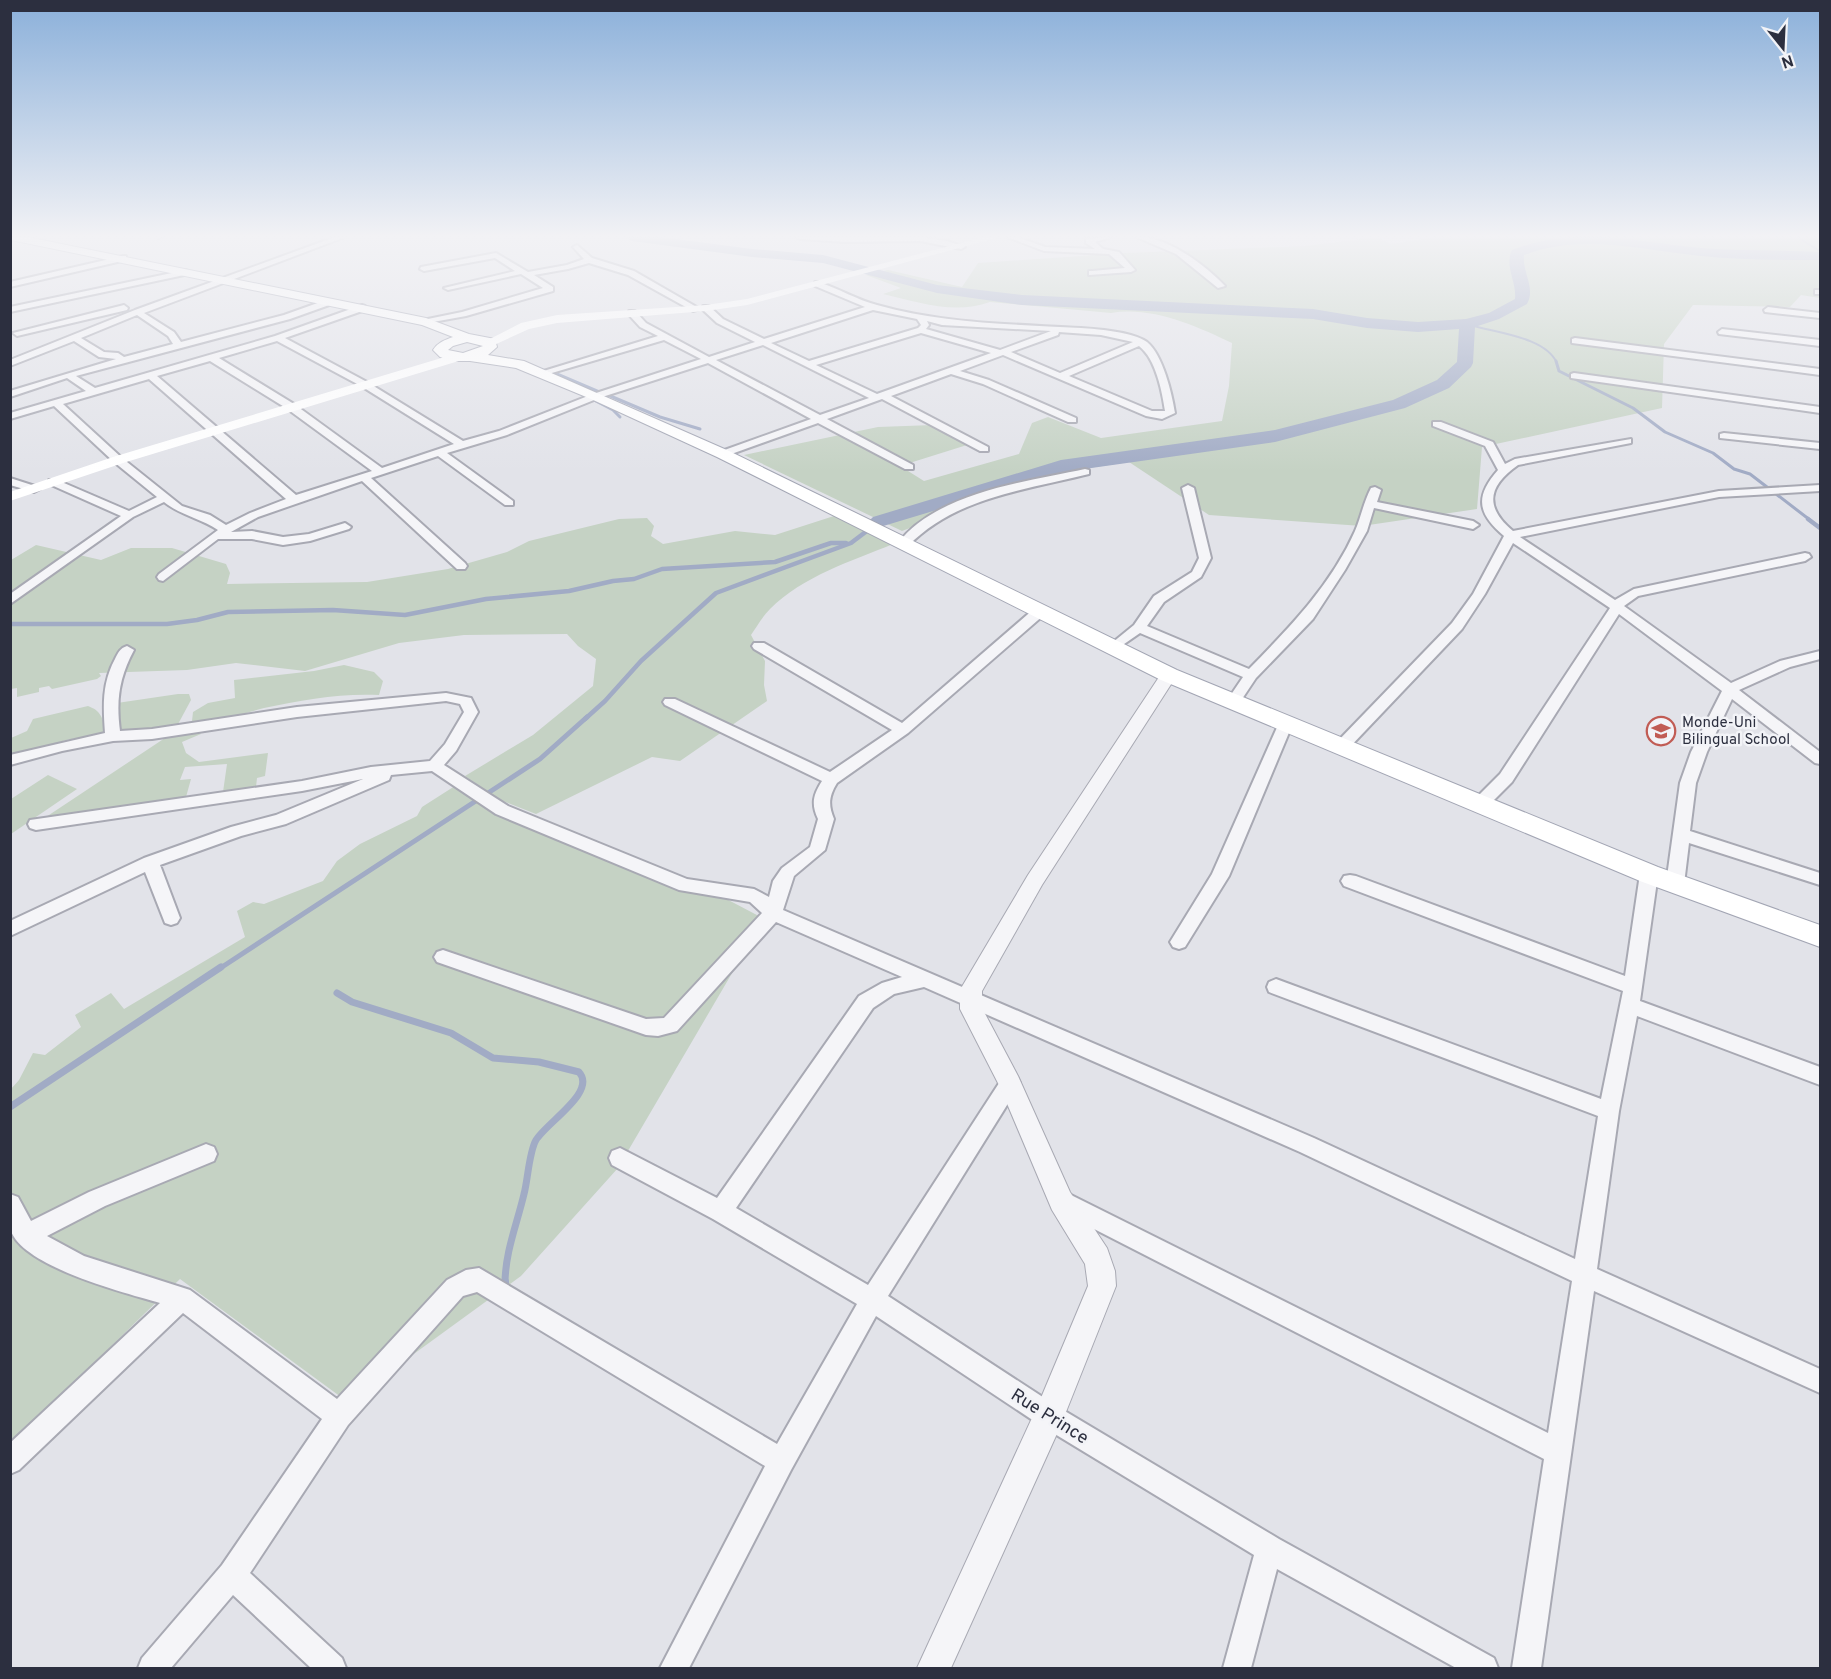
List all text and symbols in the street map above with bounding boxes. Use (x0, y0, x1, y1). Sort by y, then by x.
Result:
north arrow (1753, 18, 1813, 78)
text: N (1778, 49, 1796, 72)
place label: Monde-Uni Bilingual School (1682, 714, 1790, 750)
school or university icon: Monde-Uni Bilingual School (1645, 715, 1677, 747)
street label: Rue Prince (1006, 1384, 1092, 1450)

